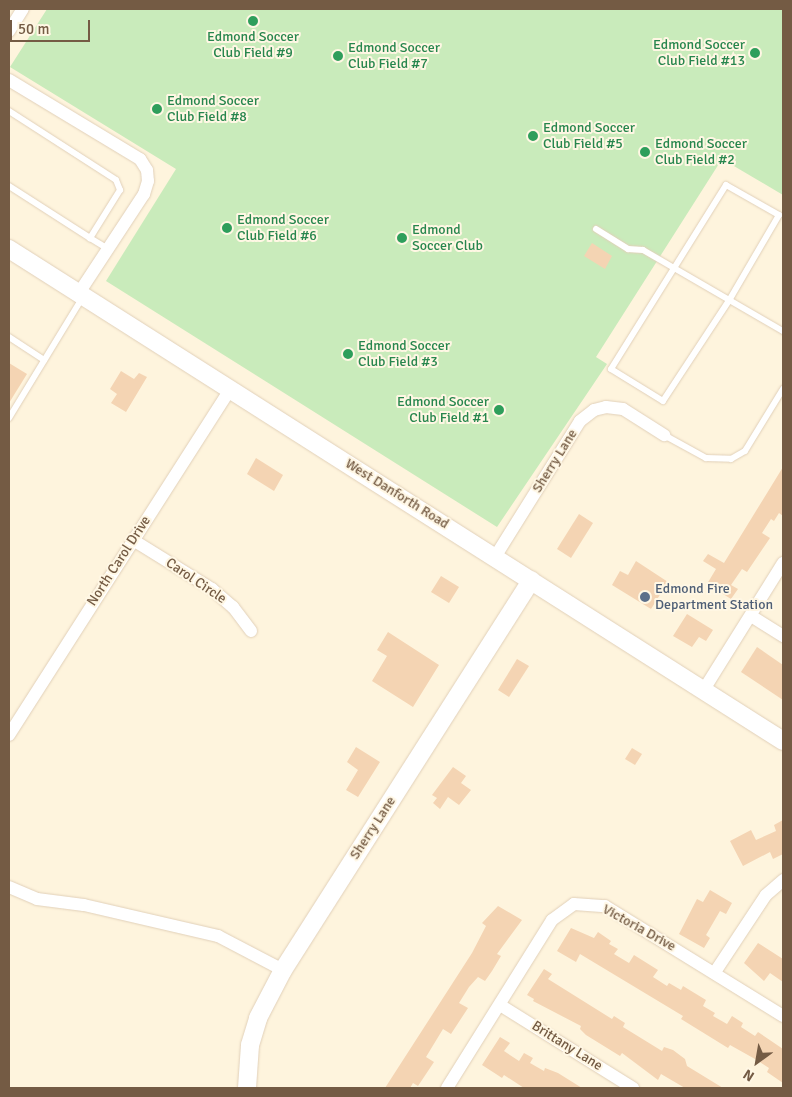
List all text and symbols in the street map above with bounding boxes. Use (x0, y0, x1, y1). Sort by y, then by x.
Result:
scale bar (12, 10, 92, 42)
marker: Edmond Soccer Club Field #9 (247, 15, 259, 27)
text: 50 m (18, 20, 49, 38)
place label: Edmond Soccer Club Field #9 (207, 29, 299, 62)
place label: Edmond Soccer Club Field #13 (653, 37, 745, 70)
place label: Edmond Soccer Club Field #7 (348, 40, 440, 72)
marker: Edmond Soccer Club Field #13 (749, 47, 761, 59)
marker: Edmond Soccer Club Field #7 (332, 50, 344, 62)
place label: Edmond Soccer Club Field #8 (167, 93, 259, 125)
marker: Edmond Soccer Club Field #8 (151, 103, 163, 115)
place label: Edmond Soccer Club Field #5 (543, 120, 635, 152)
marker: Edmond Soccer Club Field #5 (527, 130, 539, 142)
place label: Edmond Soccer Club Field #2 (655, 136, 747, 168)
marker: Edmond Soccer Club Field #2 (639, 146, 651, 158)
place label: Edmond Soccer Club Field #6 (237, 212, 329, 244)
marker: Edmond Soccer Club Field #6 (221, 222, 233, 234)
place label: Edmond Soccer Club (412, 222, 483, 254)
marker: Edmond Soccer Club (396, 232, 408, 244)
place label: Edmond Soccer Club Field #3 (358, 338, 450, 371)
marker: Edmond Soccer Club Field #3 (342, 348, 354, 360)
place label: Edmond Soccer Club Field #1 (397, 394, 489, 427)
marker: Edmond Soccer Club Field #1 (493, 404, 505, 416)
street label: Sherry Lane (529, 426, 581, 496)
street label: West Danforth Road (342, 455, 452, 533)
street label: North Carol Drive (84, 513, 154, 609)
street label: Carol Circle (162, 555, 230, 607)
place label: Edmond Fire Department Station (655, 581, 773, 614)
marker: Edmond Fire Department Station (639, 591, 651, 603)
street label: Sherry Lane (346, 793, 400, 863)
street label: Victoria Drive (599, 901, 679, 955)
street label: Brittany Lane (529, 1018, 605, 1074)
north arrow (732, 1037, 782, 1087)
text: N (740, 1065, 757, 1085)

